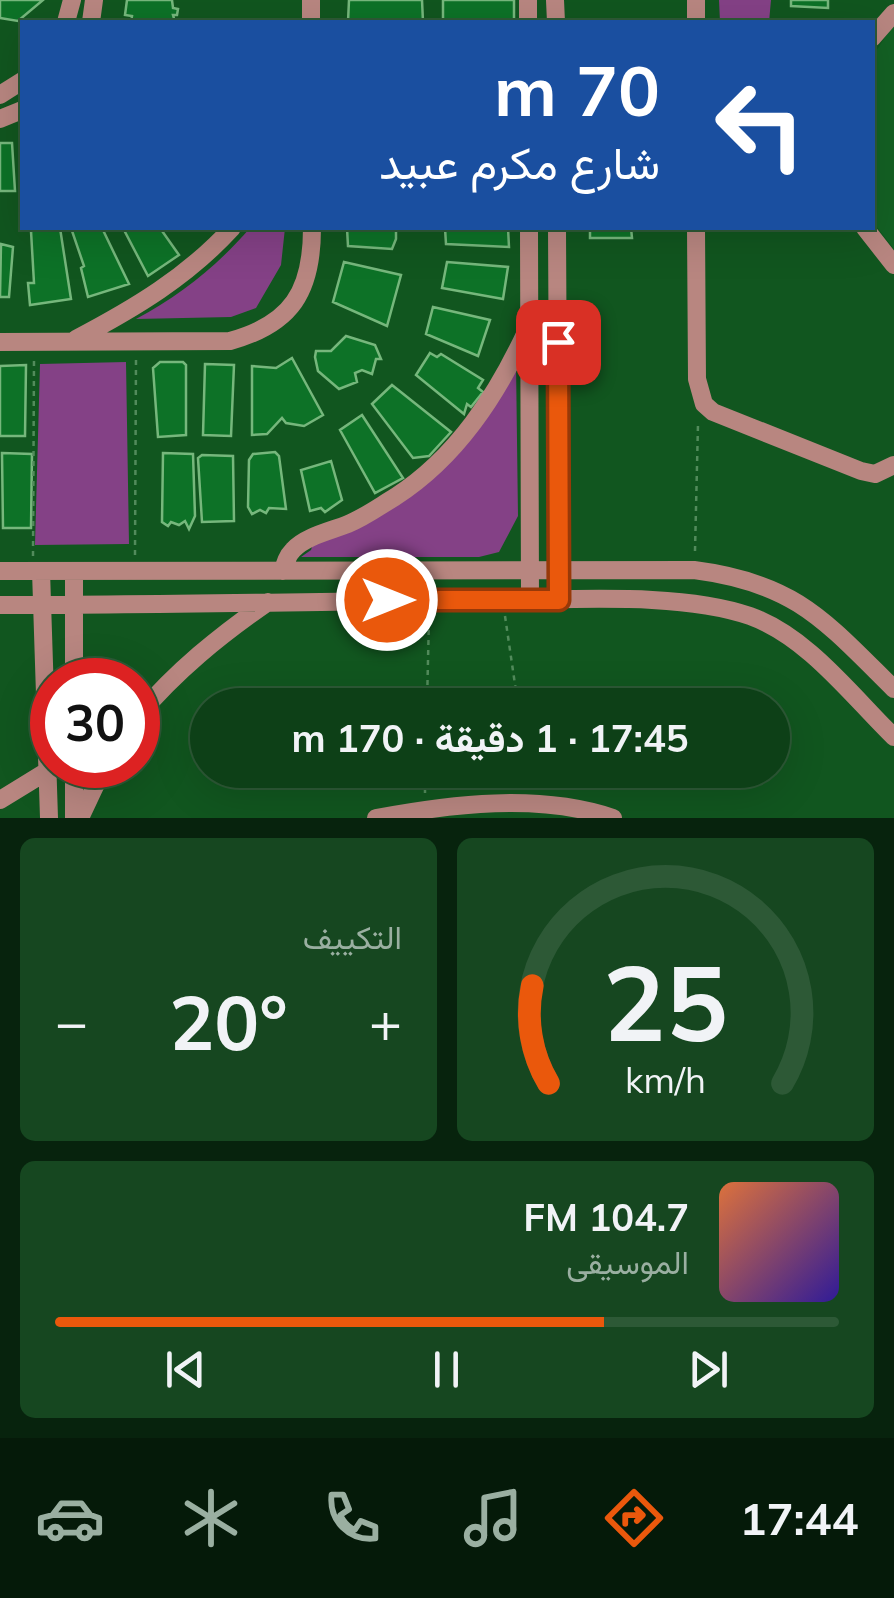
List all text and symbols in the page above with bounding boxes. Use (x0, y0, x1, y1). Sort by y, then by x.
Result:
text: 70 m (494, 46, 660, 134)
icon: left (695, 60, 825, 190)
text: شارع مكرم عبيد (379, 134, 660, 190)
pin (516, 300, 601, 385)
icon: arrive (531, 315, 586, 370)
position arrow (335, 548, 439, 652)
speed limit sign: 30 (30, 658, 160, 788)
text: 17:45 · 1 دقيقة · 170 m (291, 714, 689, 762)
text: التكييف (303, 917, 402, 957)
text: 25 (603, 936, 728, 1067)
text: 20° (169, 975, 288, 1069)
text: − (55, 987, 88, 1056)
text: + (369, 987, 402, 1056)
text: km/h (625, 1057, 706, 1102)
text: 104.7 FM (523, 1193, 689, 1241)
text: الموسيقى (566, 1242, 689, 1282)
icon: previous (158, 1342, 213, 1397)
icon: pause (419, 1342, 474, 1397)
icon: next (681, 1342, 736, 1397)
icon: car (35, 1483, 105, 1553)
icon: climate (176, 1483, 246, 1553)
icon: phone (317, 1483, 387, 1553)
icon: music (458, 1483, 528, 1553)
icon: directions (599, 1483, 669, 1553)
text: 17:44 (739, 1490, 859, 1546)

